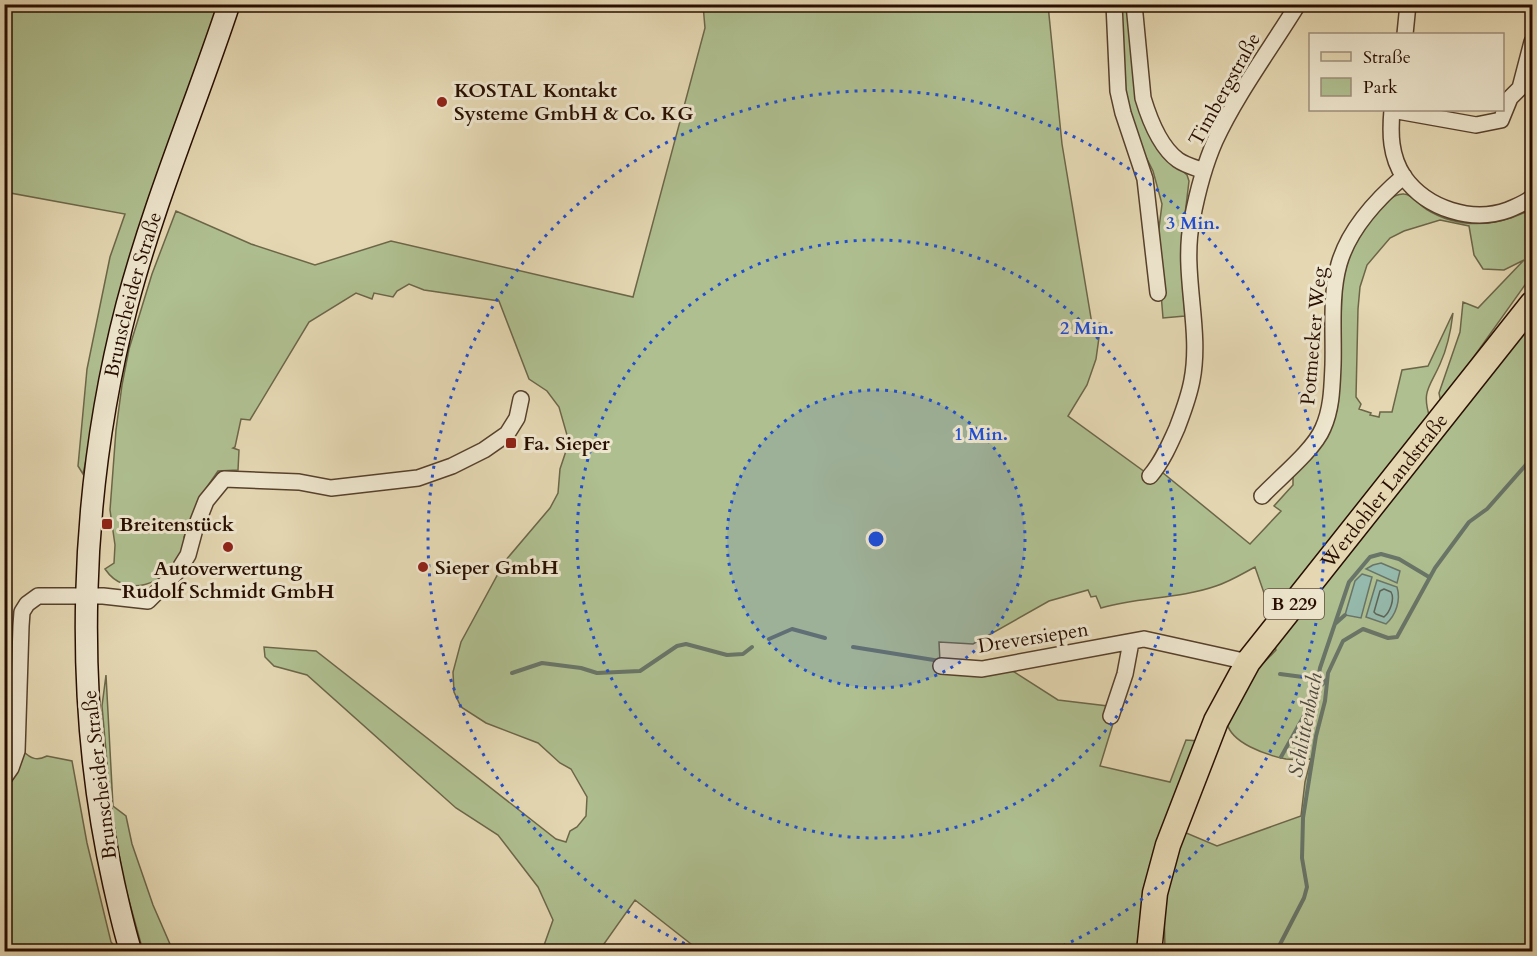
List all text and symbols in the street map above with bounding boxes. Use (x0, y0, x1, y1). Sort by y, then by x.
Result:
street label: Timbergstraße (1182, 28, 1267, 151)
legend (1309, 33, 1504, 111)
text: Straße (1363, 45, 1411, 70)
text: Park (1363, 75, 1398, 100)
place label: KOSTAL Kontakt Systeme GmbH & Co. KG (454, 77, 694, 127)
marker: KOSTAL Kontakt Systeme GmbH & Co. KG (435, 95, 449, 109)
street label: Brunscheider Straße (98, 208, 168, 380)
text: 3 Min. (1166, 211, 1220, 236)
street label: Potmecker Weg (1294, 265, 1333, 406)
text: 2 Min. (1060, 316, 1114, 341)
street label: Werdohler Landstraße (1314, 408, 1454, 575)
text: 1 Min. (954, 422, 1008, 447)
place label: Fa. Sieper (523, 430, 611, 457)
marker: Fa. Sieper (504, 436, 518, 450)
place label: Breitenstück (119, 511, 235, 538)
marker: Breitenstück (100, 517, 114, 531)
centre of rings (866, 529, 886, 549)
marker: Autoverwertung Rudolf Schmidt GmbH (221, 540, 235, 554)
place label: Sieper GmbH (435, 554, 559, 581)
place label: Autoverwertung Rudolf Schmidt GmbH (122, 555, 335, 605)
marker: Sieper GmbH (416, 560, 430, 574)
road number: B 229 (1264, 589, 1324, 619)
street label: Dreversiepen (976, 615, 1091, 660)
water label: Schlittenbach (1281, 670, 1330, 780)
street label: Brunscheider Straße (76, 689, 123, 861)

